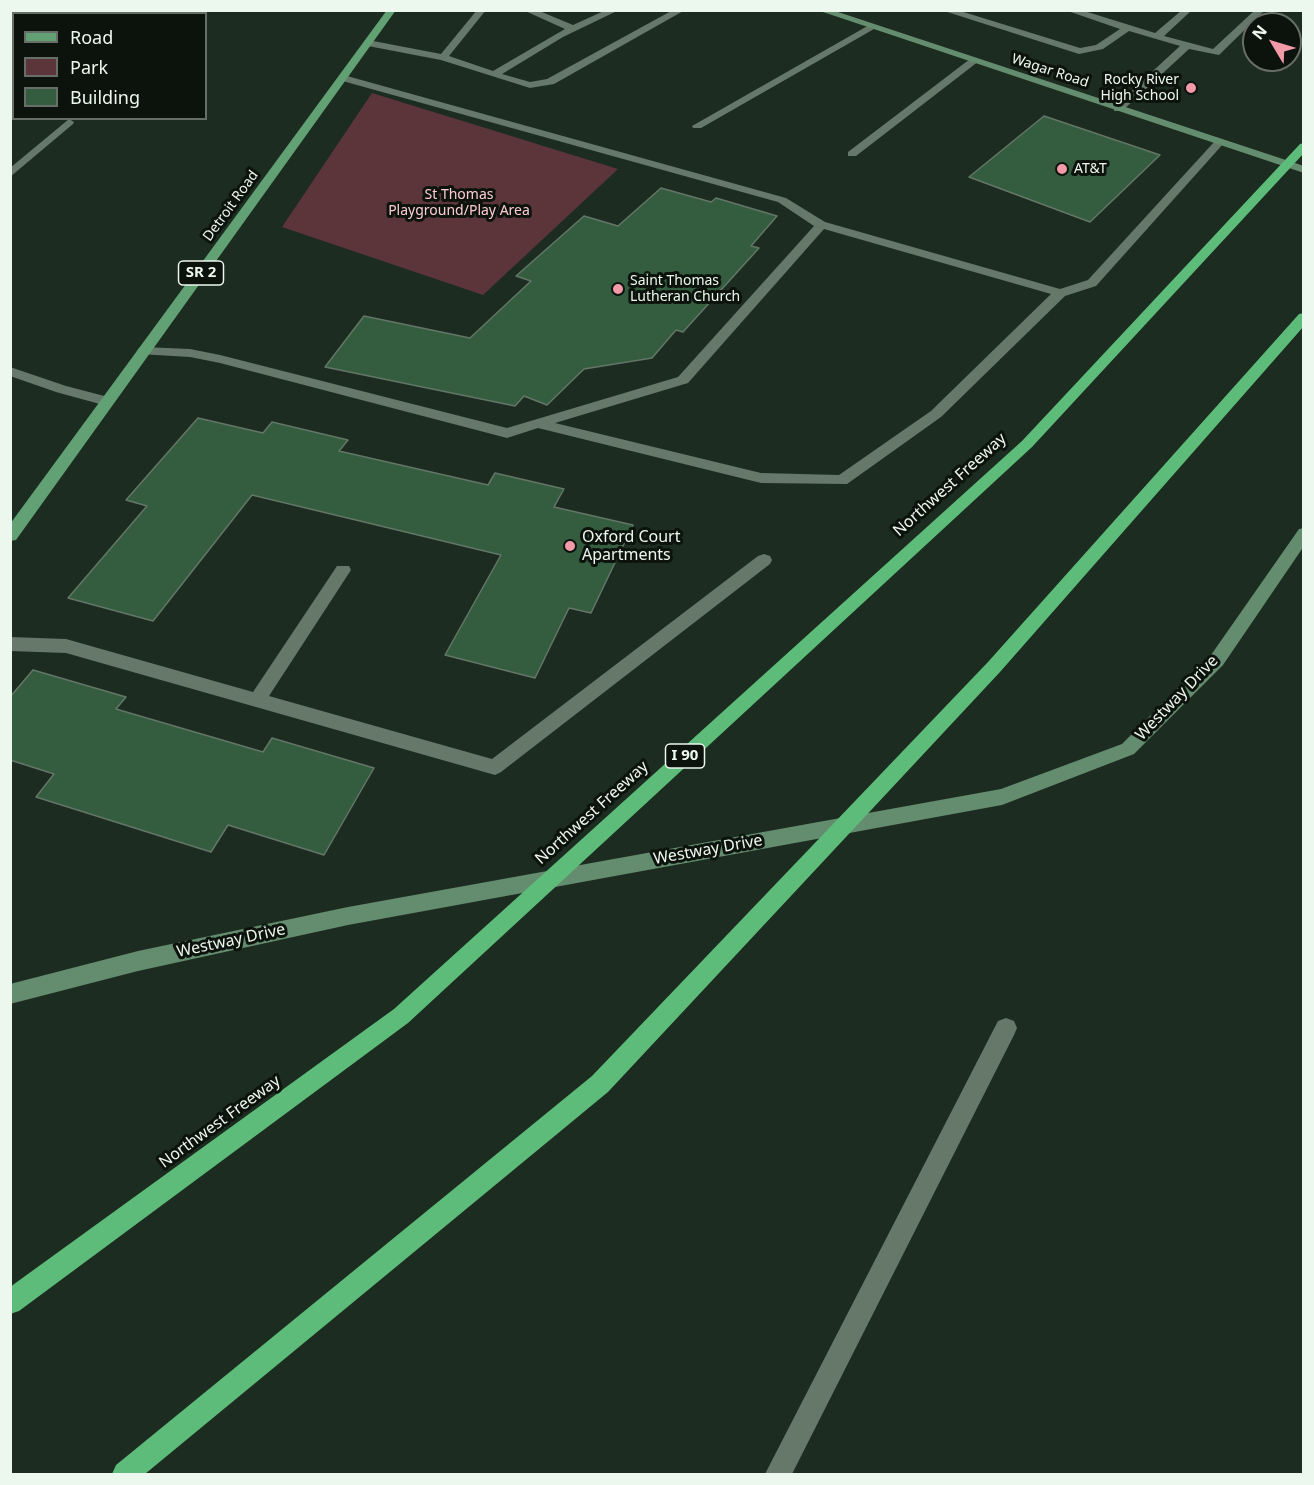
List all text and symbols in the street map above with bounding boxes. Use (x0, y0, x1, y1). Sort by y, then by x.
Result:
legend (12, 12, 207, 120)
north arrow (1242, 12, 1302, 72)
text: N (1247, 20, 1272, 44)
text: Road (70, 25, 113, 49)
street label: Wagar Road (1009, 51, 1091, 91)
text: Park (70, 55, 108, 79)
place label: Rocky River High School (1101, 72, 1179, 104)
marker: Rocky River High School (1184, 81, 1198, 95)
text: Building (70, 85, 140, 109)
place label: AT&T (1074, 161, 1107, 177)
marker: AT&T (1055, 162, 1069, 176)
street label: Detroit Road (200, 167, 262, 245)
park label: St Thomas Playground/Play Area (388, 187, 530, 220)
road number: SR 2 (178, 261, 224, 285)
place label: Saint Thomas Lutheran Church (630, 273, 740, 306)
marker: Saint Thomas Lutheran Church (611, 282, 625, 296)
street label: Northwest Freeway (890, 429, 1010, 541)
place label: Oxford Court Apartments (582, 527, 680, 565)
marker: Oxford Court Apartments (563, 539, 577, 553)
street label: Westway Drive (1132, 652, 1222, 744)
road number: I 90 (666, 744, 704, 768)
street label: Northwest Freeway (532, 757, 652, 869)
street label: Westway Drive (652, 831, 764, 869)
street label: Westway Drive (175, 920, 287, 962)
street label: Northwest Freeway (156, 1072, 284, 1172)

